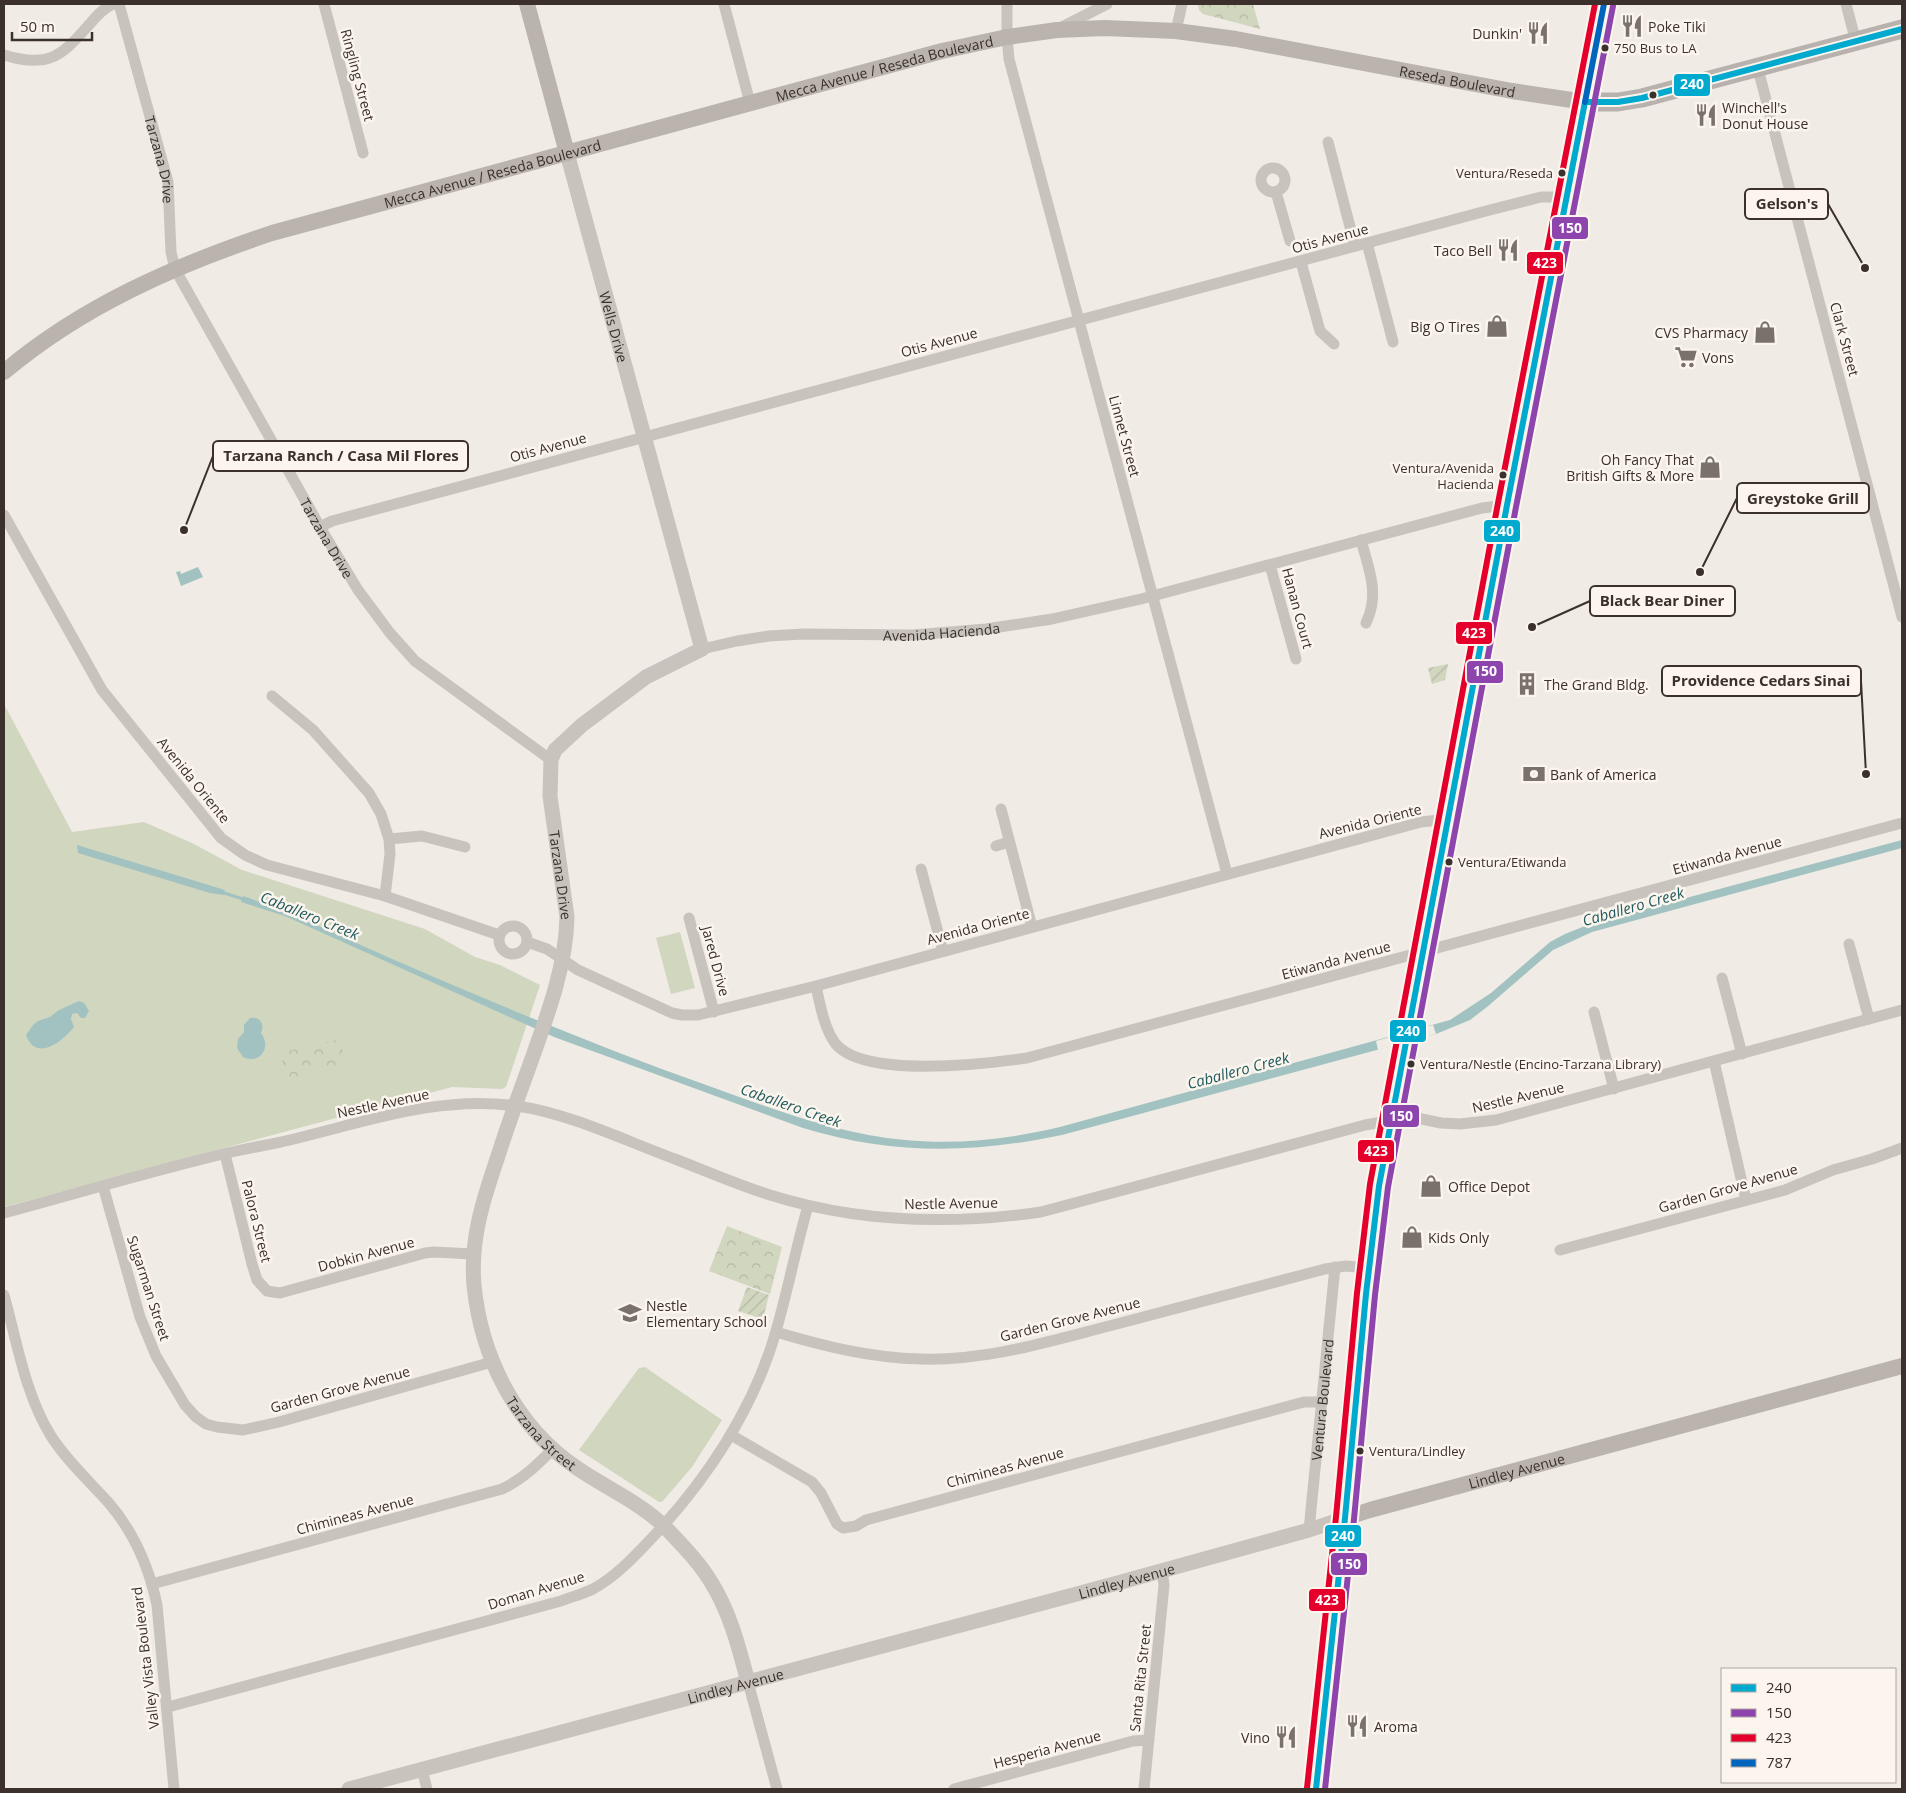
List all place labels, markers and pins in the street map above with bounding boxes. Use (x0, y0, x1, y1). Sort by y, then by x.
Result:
restaurant icon: Poke Tiki (1619, 13, 1645, 39)
place label: Poke Tiki (1648, 17, 1706, 36)
restaurant icon: Dunkin' (1525, 20, 1551, 46)
place label: Dunkin' (1472, 24, 1522, 43)
place label: 750 Bus to LA (1614, 39, 1697, 57)
marker: 750 Bus to LA (1600, 43, 1610, 53)
unlabelled marker (1648, 90, 1658, 100)
place label: Winchell's Donut House (1722, 98, 1808, 133)
restaurant icon: Winchell's Donut House (1693, 102, 1719, 128)
place label: Ventura/Reseda (1456, 164, 1553, 182)
marker: Ventura/Reseda (1557, 168, 1567, 178)
callout: Gelson's (1745, 189, 1828, 219)
restaurant icon: Taco Bell (1495, 237, 1521, 263)
place label: Taco Bell (1434, 241, 1492, 260)
shop icon: Big O Tires (1484, 313, 1510, 339)
place label: Big O Tires (1410, 317, 1480, 336)
shop icon: CVS Pharmacy (1752, 319, 1778, 345)
place label: CVS Pharmacy (1655, 323, 1749, 342)
supermarket icon: Vons (1673, 344, 1699, 370)
place label: Vons (1702, 348, 1734, 367)
callout: Tarzana Ranch / Casa Mil Flores (213, 441, 468, 471)
place label: Oh Fancy That British Gifts & More (1566, 450, 1694, 485)
shop icon: Oh Fancy That British Gifts & More (1697, 454, 1723, 480)
place label: Ventura/Avenida Hacienda (1393, 459, 1494, 493)
marker: Ventura/Avenida Hacienda (1498, 470, 1508, 480)
callout: Greystoke Grill (1737, 483, 1869, 513)
callout: Black Bear Diner (1590, 586, 1735, 616)
callout: Providence Cedars Sinai (1662, 666, 1861, 696)
building icon: The Grand Bldg. (1514, 671, 1540, 697)
place label: The Grand Bldg. (1544, 675, 1649, 694)
bank icon: Bank of America (1521, 761, 1547, 787)
place label: Bank of America (1550, 765, 1657, 784)
place label: Ventura/Etiwanda (1458, 853, 1567, 871)
marker: Ventura/Etiwanda (1444, 857, 1454, 867)
place label: Ventura/Nestle (Encino-Tarzana Library) (1420, 1055, 1661, 1073)
marker: Ventura/Nestle (Encino-Tarzana Library) (1406, 1059, 1416, 1069)
shop icon: Office Depot (1418, 1173, 1444, 1199)
place label: Office Depot (1448, 1177, 1530, 1196)
shop icon: Kids Only (1399, 1224, 1425, 1250)
place label: Kids Only (1428, 1228, 1490, 1247)
place label: Nestle Elementary School (646, 1296, 767, 1331)
school or university icon: Nestle Elementary School (617, 1300, 643, 1326)
place label: Ventura/Lindley (1369, 1442, 1466, 1460)
marker: Ventura/Lindley (1355, 1446, 1365, 1456)
restaurant icon: Aroma (1344, 1713, 1370, 1739)
place label: Aroma (1374, 1717, 1418, 1736)
restaurant icon: Vino (1273, 1724, 1299, 1750)
place label: Vino (1241, 1728, 1270, 1747)

